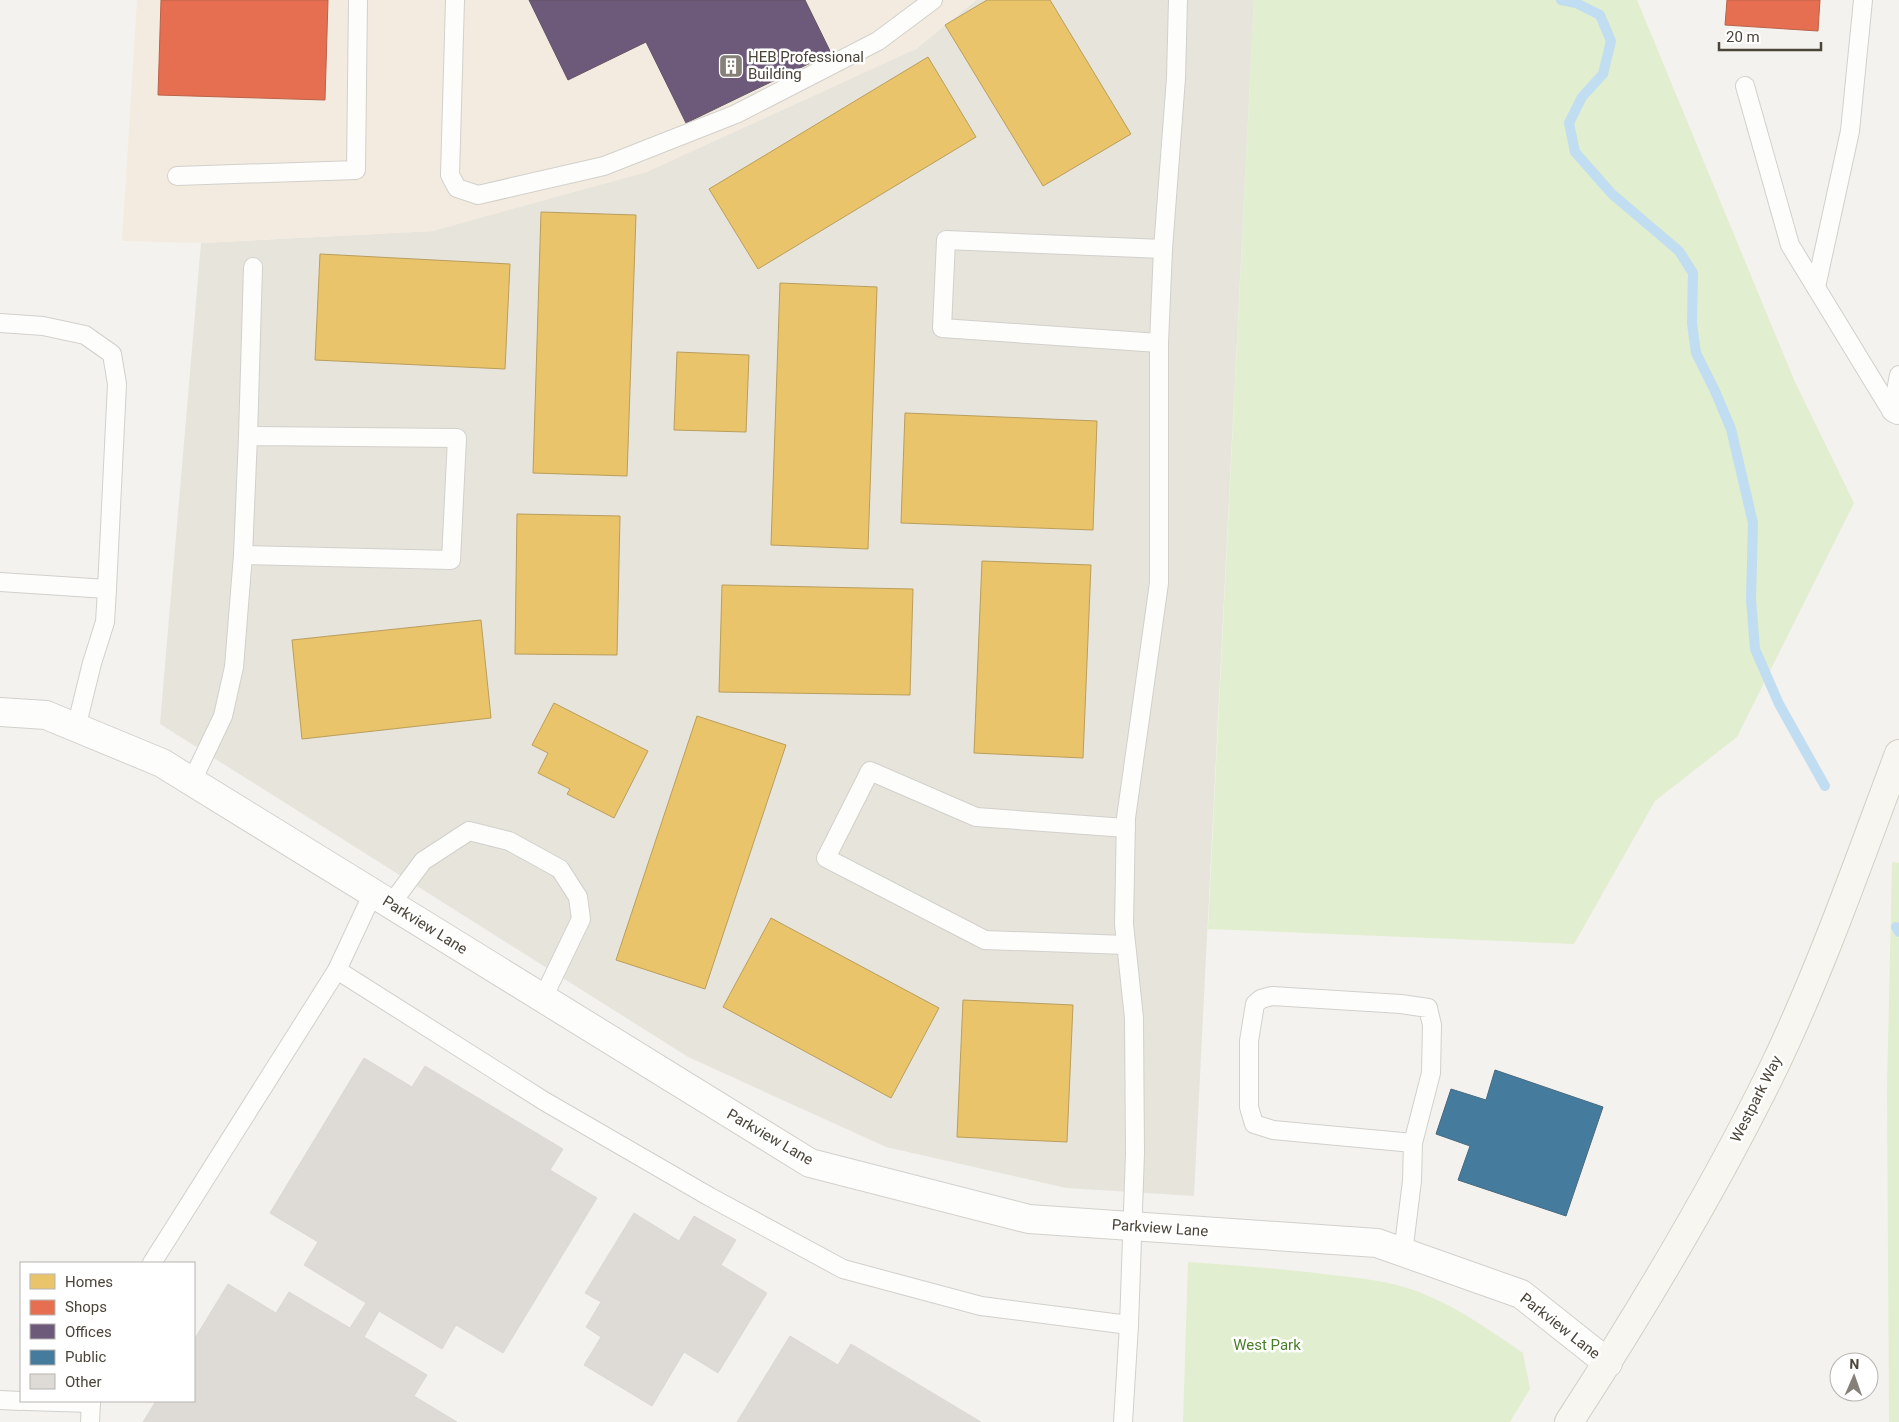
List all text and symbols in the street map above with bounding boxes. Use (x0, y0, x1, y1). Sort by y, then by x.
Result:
scale bar (1719, 20, 1822, 52)
text: 20 m (1726, 28, 1760, 46)
place label: HEB Professional Building (748, 48, 864, 83)
building icon: HEB Professional Building (718, 53, 744, 79)
street label: Parkview Lane (379, 892, 471, 958)
street label: Westpark Way (1726, 1053, 1786, 1145)
street label: Parkview Lane (724, 1105, 816, 1169)
street label: Parkview Lane (1111, 1216, 1209, 1240)
legend (20, 1262, 195, 1402)
text: Homes (65, 1273, 113, 1291)
street label: Parkview Lane (1516, 1289, 1604, 1363)
text: Shops (65, 1298, 107, 1316)
text: Offices (65, 1323, 112, 1341)
park label: West Park (1233, 1336, 1301, 1354)
text: Public (65, 1348, 106, 1366)
north arrow (1829, 1352, 1879, 1402)
text: N (1849, 1356, 1860, 1372)
text: Other (65, 1373, 102, 1391)

